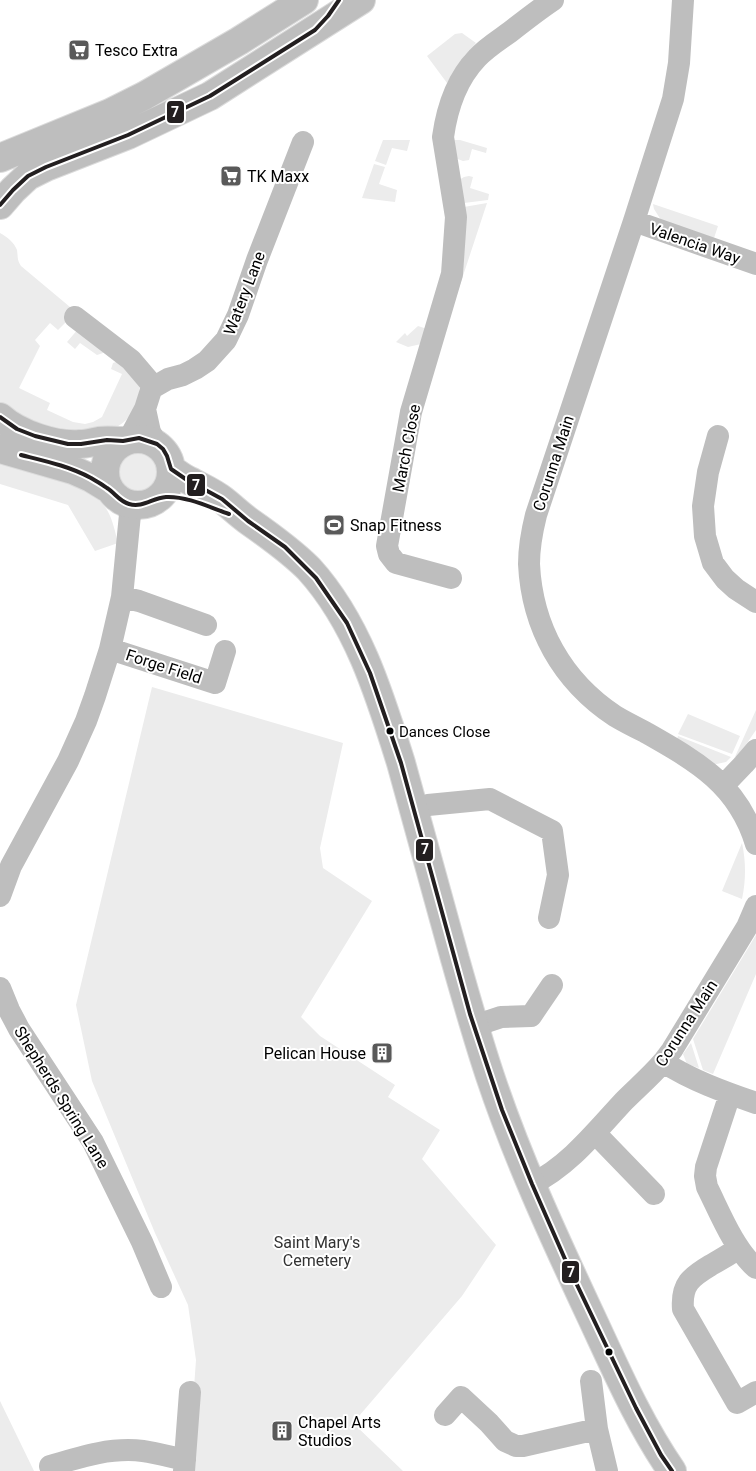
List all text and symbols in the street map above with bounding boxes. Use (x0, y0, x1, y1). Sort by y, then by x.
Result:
supermarket icon: Tesco Extra (67, 38, 91, 62)
place label: Tesco Extra (95, 41, 178, 60)
line badge: 7 (166, 100, 185, 124)
text: 7 (171, 104, 179, 120)
supermarket icon: TK Maxx (219, 164, 243, 188)
place label: TK Maxx (247, 167, 309, 186)
street label: Valencia Way (647, 219, 743, 268)
street label: Watery Lane (220, 249, 269, 338)
street label: March Close (389, 402, 424, 494)
street label: Corunna Main (529, 413, 578, 513)
line badge: 7 (186, 473, 206, 497)
text: 7 (192, 477, 200, 493)
sports icon: Snap Fitness (322, 513, 346, 537)
place label: Snap Fitness (350, 516, 442, 535)
street label: Forge Field (124, 645, 204, 688)
place label: Dances Close (399, 723, 490, 741)
marker: Dances Close (385, 726, 395, 736)
line badge: 7 (415, 838, 434, 862)
text: 7 (421, 841, 429, 857)
street label: Corunna Main (651, 976, 721, 1070)
street label: Shepherds Spring Lane (10, 1023, 113, 1172)
building icon: Pelican House (370, 1041, 394, 1065)
place label: Pelican House (264, 1044, 366, 1063)
park label: Saint Mary's Cemetery (274, 1233, 360, 1270)
line badge: 7 (561, 1260, 580, 1284)
text: 7 (567, 1264, 575, 1280)
unlabelled marker (604, 1347, 614, 1357)
place label: Chapel Arts Studios (298, 1413, 381, 1450)
building icon: Chapel Arts Studios (270, 1419, 294, 1443)

